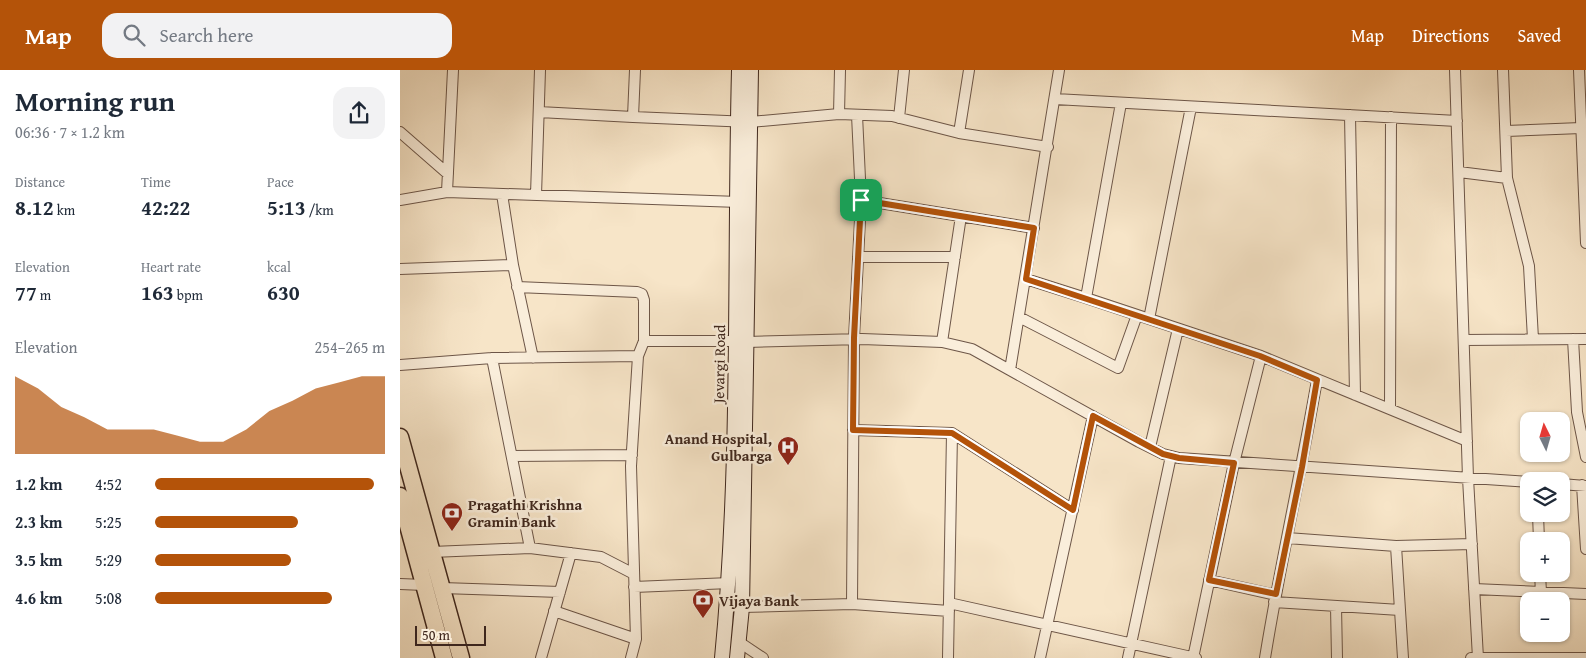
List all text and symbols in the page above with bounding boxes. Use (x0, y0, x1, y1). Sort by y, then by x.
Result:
search box (102, 13, 452, 58)
text: Map (25, 18, 72, 53)
icon: search (120, 21, 148, 49)
text: Search here (160, 21, 253, 49)
text: Map (1351, 22, 1384, 49)
text: Directions (1412, 22, 1489, 49)
text: Saved (1517, 22, 1561, 49)
text: Morning run (15, 80, 175, 121)
button: share (333, 87, 385, 139)
text: 06:36 · 7 × 1.2 km (15, 120, 125, 144)
text: Distance (15, 172, 65, 192)
text: Time (141, 172, 171, 192)
text: Pace (267, 172, 294, 192)
pin (840, 179, 882, 221)
icon: arrive (847, 186, 875, 214)
text: 8.12 (15, 192, 54, 223)
text: 42:22 (141, 192, 190, 223)
text: 5:13 (267, 192, 306, 223)
text: km (54, 200, 75, 220)
text: /km (306, 200, 334, 220)
text: Elevation (15, 257, 70, 277)
text: Heart rate (141, 257, 201, 277)
text: kcal (267, 257, 291, 277)
text: 77 (15, 277, 37, 308)
text: 163 (141, 277, 174, 308)
text: 630 (267, 277, 300, 308)
text: m (37, 285, 51, 305)
text: bpm (174, 285, 203, 305)
street label: Jevargi Road (708, 325, 730, 405)
text: Elevation (15, 335, 78, 359)
text: 254–265 m (315, 335, 385, 359)
north arrow (1520, 412, 1570, 462)
map controls (1520, 412, 1570, 642)
place label: Anand Hospital, Gulbarga (665, 428, 772, 466)
hospital icon: Anand Hospital, Gulbarga (776, 435, 800, 466)
text: 1.2 km (15, 472, 62, 496)
text: 4:52 (95, 472, 122, 496)
button: layers (1520, 472, 1570, 522)
place label: Pragathi Krishna Gramin Bank (468, 494, 582, 532)
bank icon: Pragathi Krishna Gramin Bank (440, 501, 464, 532)
text: 2.3 km (15, 510, 62, 534)
text: 5:25 (95, 510, 122, 534)
button: + (1520, 532, 1570, 582)
text: 3.5 km (15, 548, 62, 572)
text: 5:29 (95, 548, 122, 572)
text: 4.6 km (15, 586, 62, 610)
text: 5:08 (95, 586, 122, 610)
bank icon: Vijaya Bank (691, 588, 715, 619)
place label: Vijaya Bank (719, 590, 799, 611)
button: − (1520, 592, 1570, 642)
scale bar (415, 623, 486, 646)
text: 50 m (422, 625, 450, 645)

